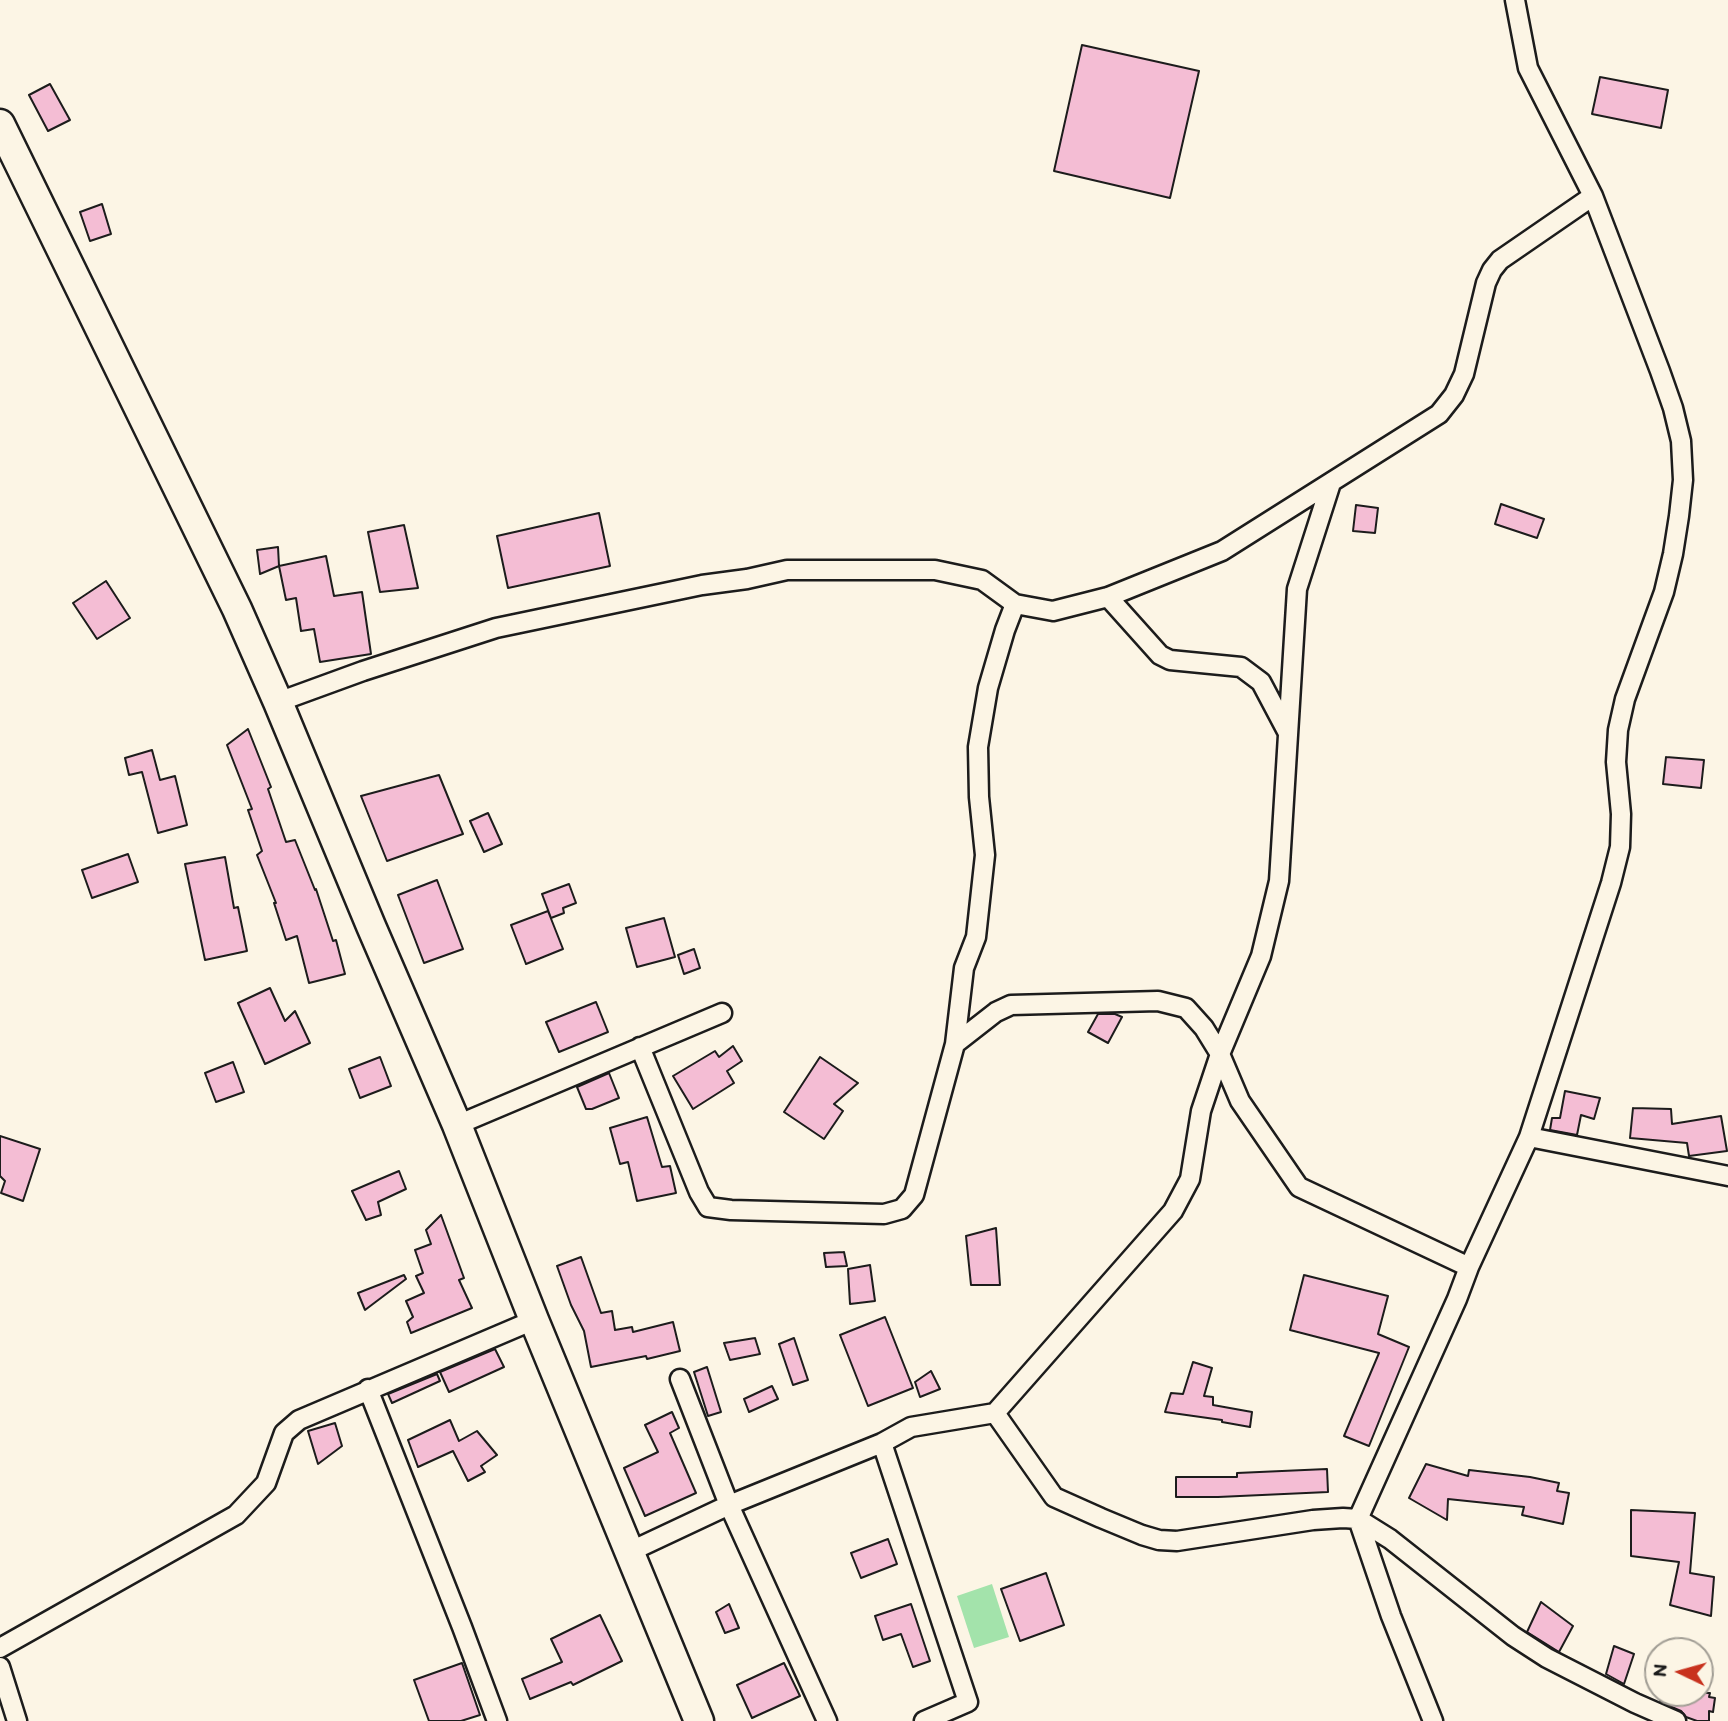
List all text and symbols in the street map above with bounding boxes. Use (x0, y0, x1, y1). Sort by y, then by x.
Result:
north arrow (1644, 1637, 1714, 1707)
text: N (1648, 1663, 1672, 1678)

